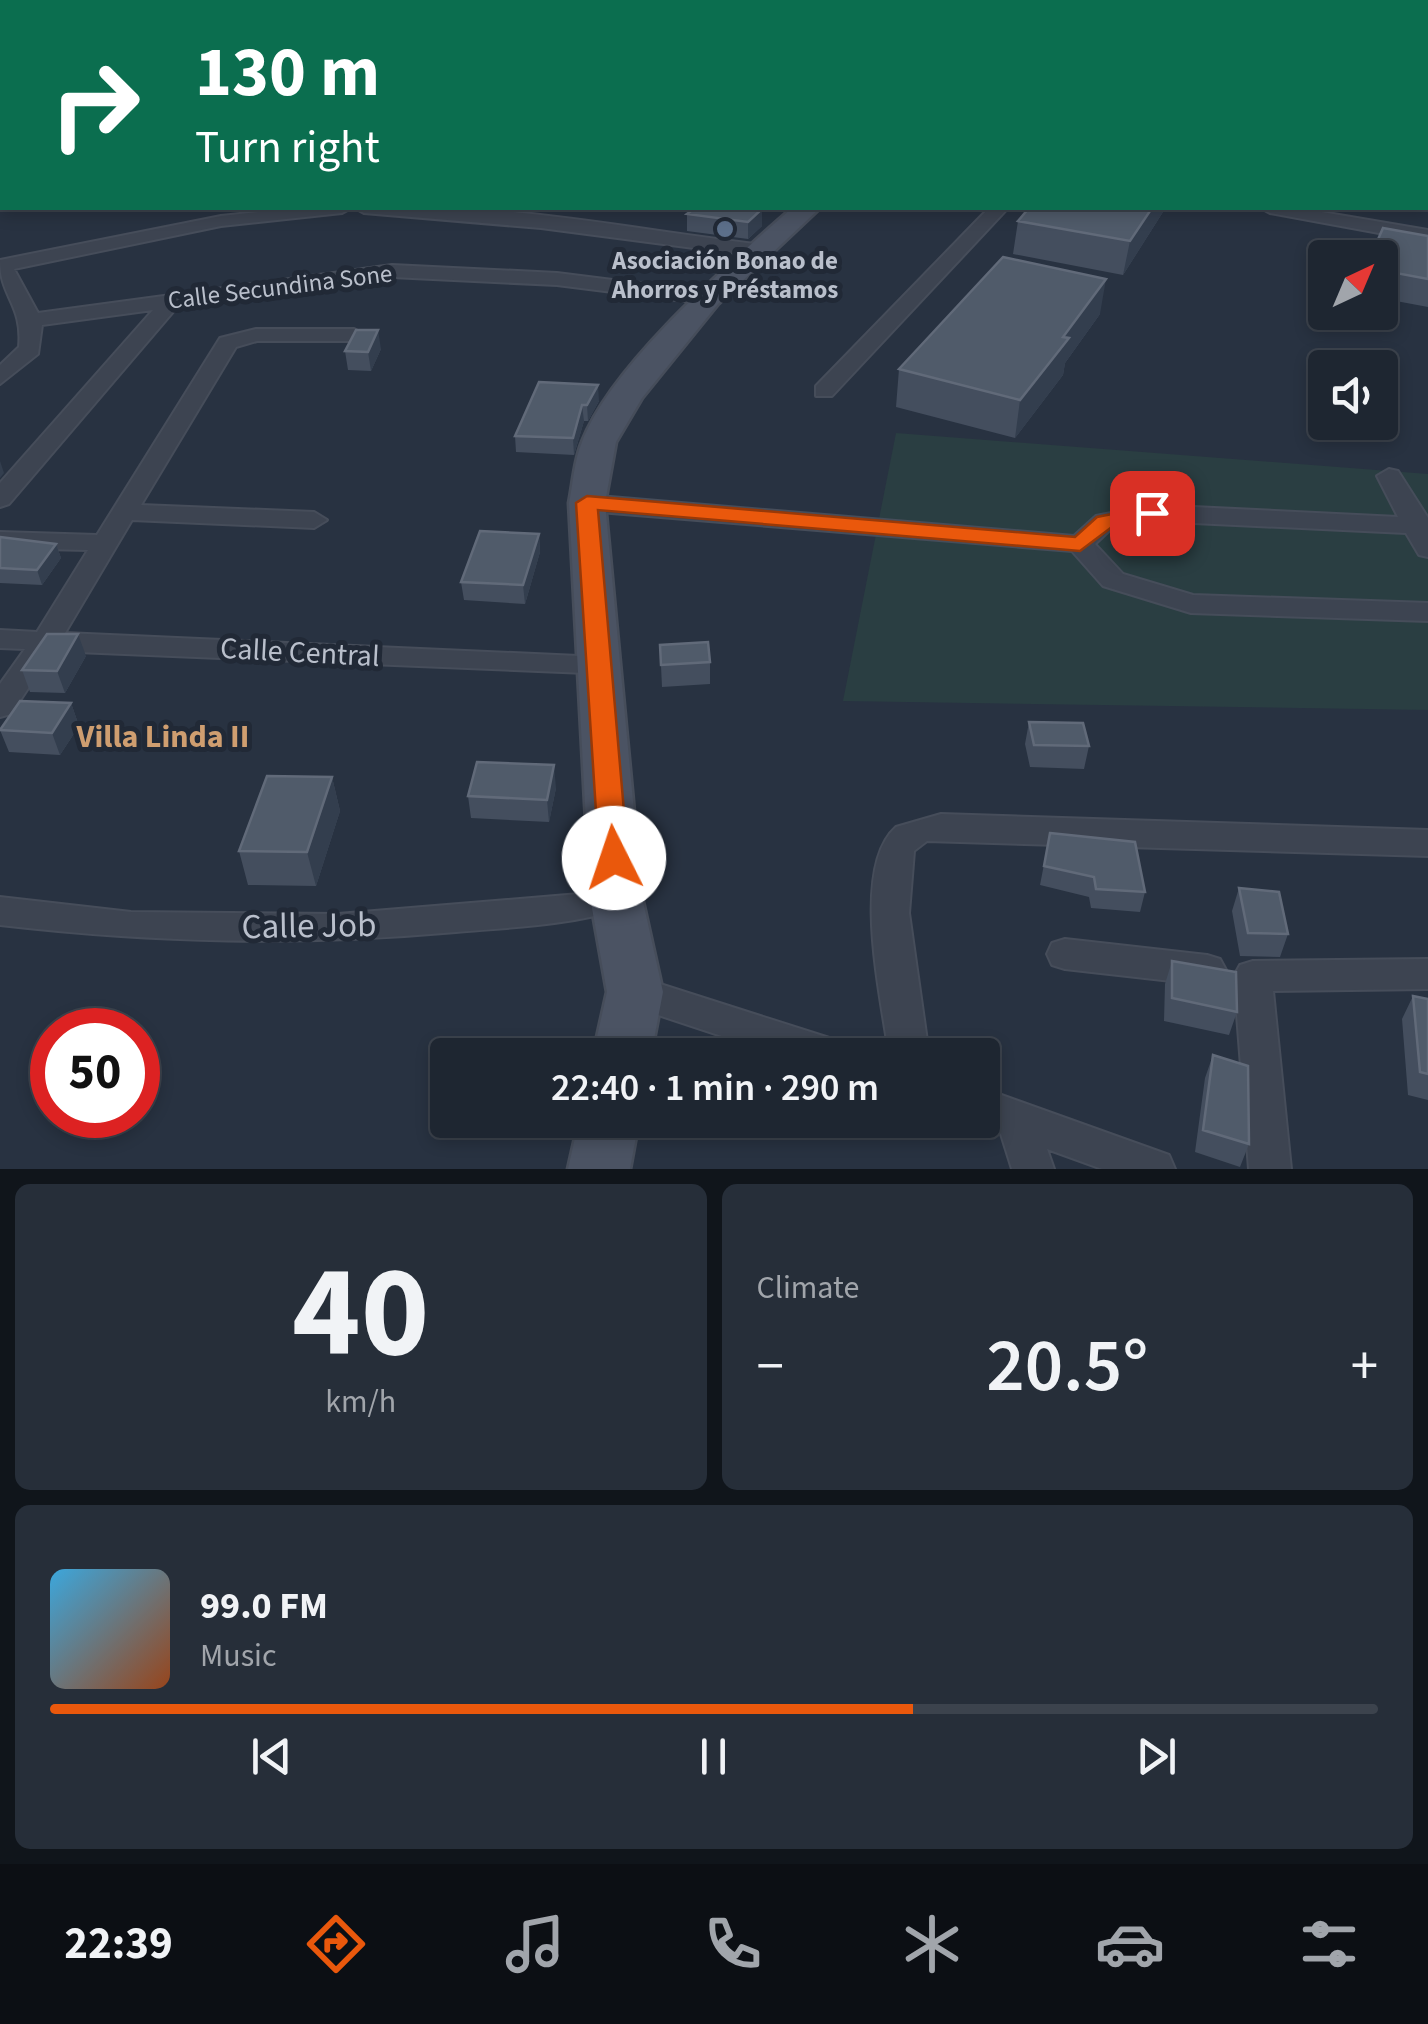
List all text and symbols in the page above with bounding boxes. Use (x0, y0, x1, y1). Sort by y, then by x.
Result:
text: 130 m (195, 23, 380, 123)
icon: right (30, 40, 160, 170)
text: Turn right (195, 116, 380, 180)
marker: Asociación Bonao de Ahorros y Préstamos (714, 218, 736, 240)
north arrow (1308, 240, 1398, 330)
map controls (1308, 240, 1398, 440)
place label: Asociación Bonao de Ahorros y Préstamos (611, 243, 838, 308)
street label: Calle Secundina Sone (166, 255, 394, 319)
button: sound (1308, 350, 1398, 440)
pin (1110, 471, 1195, 556)
icon: arrive (1125, 486, 1180, 541)
street label: Calle Central (219, 627, 381, 678)
district label: Villa Linda II (76, 714, 249, 760)
position arrow (562, 806, 666, 910)
street label: Calle Job (241, 900, 377, 952)
speed limit sign: 50 (30, 1008, 160, 1138)
text: 22:40 · 1 min · 290 m (551, 1061, 879, 1115)
text: 40 (292, 1221, 429, 1406)
text: Climate (757, 1265, 859, 1311)
text: 20.5° (986, 1313, 1148, 1420)
text: − (757, 1328, 784, 1406)
text: + (1351, 1328, 1378, 1406)
text: km/h (325, 1379, 396, 1425)
text: 99.0 FM (200, 1579, 328, 1633)
text: Music (200, 1633, 277, 1679)
icon: previous (244, 1729, 299, 1784)
icon: pause (686, 1729, 741, 1784)
icon: next (1129, 1729, 1184, 1784)
icon: directions (301, 1909, 371, 1979)
icon: music (500, 1909, 570, 1979)
icon: phone (698, 1909, 768, 1979)
icon: climate (897, 1909, 967, 1979)
icon: car (1095, 1909, 1165, 1979)
icon: filters (1294, 1909, 1364, 1979)
text: 22:39 (64, 1912, 173, 1976)

